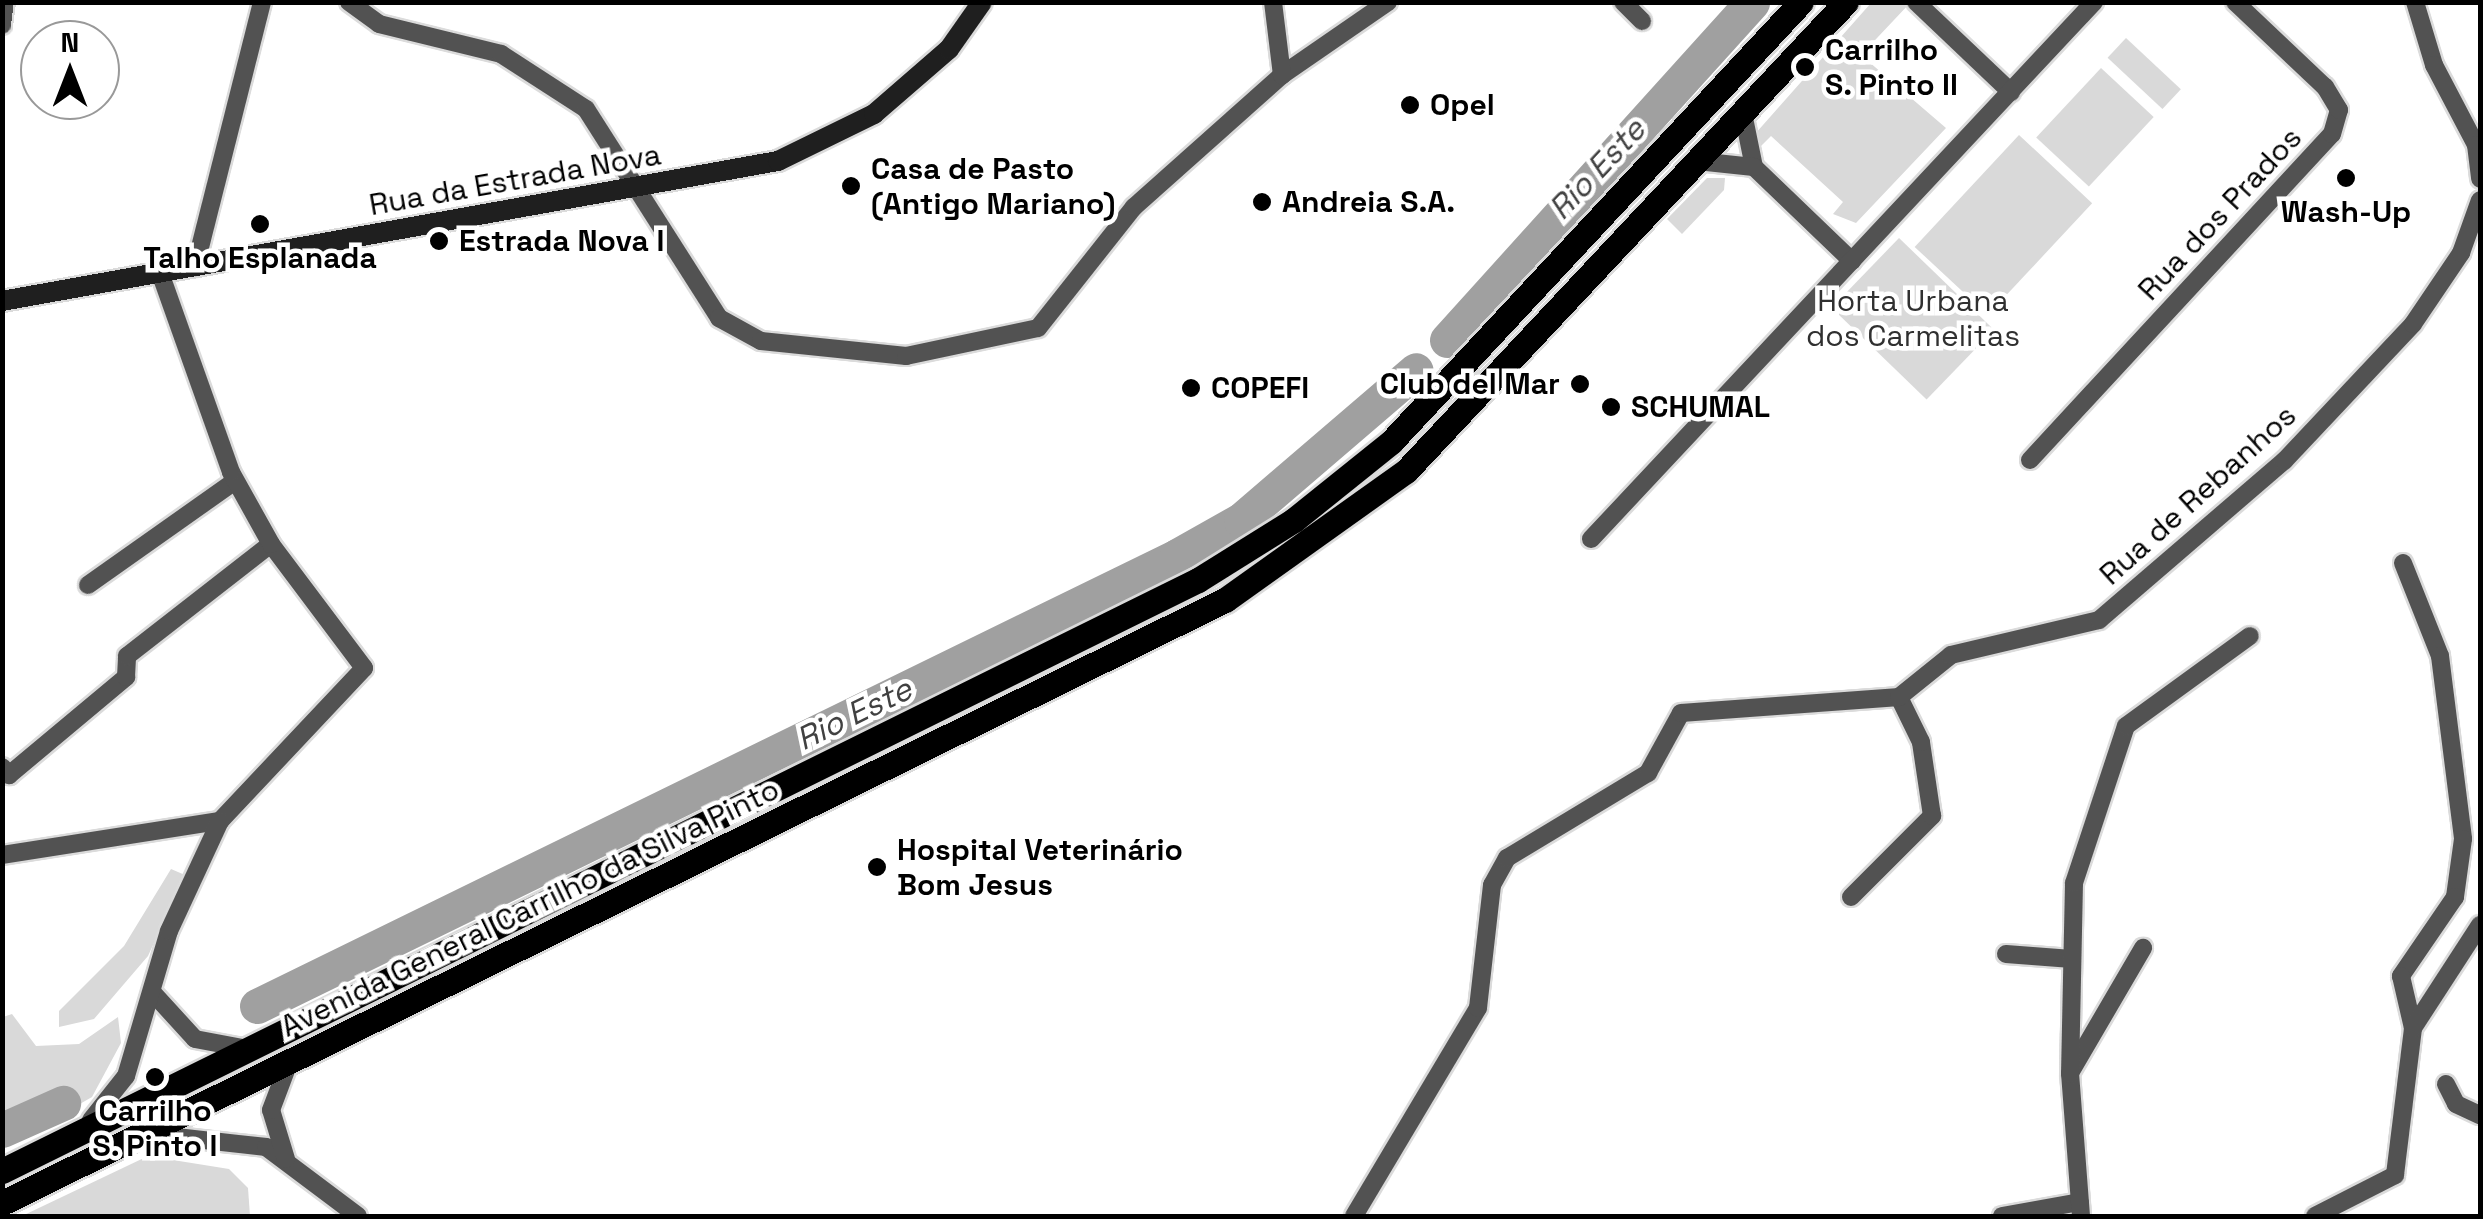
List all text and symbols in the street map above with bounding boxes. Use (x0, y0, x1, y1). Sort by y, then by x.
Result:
north arrow (20, 20, 120, 120)
text: N (61, 24, 79, 60)
place label: Carrilho S. Pinto II (1825, 32, 1959, 102)
marker: Carrilho S. Pinto II (1794, 56, 1816, 78)
place label: Opel (1430, 87, 1495, 123)
marker: Opel (1399, 94, 1421, 116)
water label: Rio Este (1541, 111, 1653, 227)
street label: Rua dos Prados (2131, 120, 2309, 308)
street label: Rua da Estrada Nova (366, 137, 664, 223)
place label: Casa de Pasto (Antigo Mariano) (871, 151, 1115, 222)
marker: Wash-Up (2335, 167, 2357, 189)
marker: Casa de Pasto (Antigo Mariano) (840, 175, 862, 197)
place label: Andreia S.A. (1282, 184, 1455, 220)
marker: Andreia S.A. (1251, 191, 1273, 213)
place label: Wash-Up (2281, 194, 2411, 230)
marker: Talho Esplanada (249, 213, 271, 235)
place label: Estrada Nova I (459, 223, 664, 259)
marker: Estrada Nova I (428, 230, 450, 252)
place label: Talho Esplanada (143, 240, 377, 276)
park label: Horta Urbana dos Carmelitas (1806, 283, 2020, 354)
place label: Club del Mar (1380, 366, 1560, 402)
place label: COPEFI (1211, 370, 1309, 406)
marker: Club del Mar (1569, 373, 1591, 395)
marker: COPEFI (1180, 377, 1202, 399)
place label: SCHUMAL (1631, 389, 1770, 425)
marker: SCHUMAL (1600, 396, 1622, 418)
street label: Rua de Rebanhos (2093, 398, 2303, 592)
water label: Rio Este (790, 670, 918, 758)
street label: Avenida General Carrilho da Silva Pinto (275, 771, 785, 1045)
place label: Hospital Veterinário Bom Jesus (897, 832, 1183, 902)
marker: Hospital Veterinário Bom Jesus (866, 856, 888, 878)
marker: Carrilho S. Pinto I (144, 1066, 166, 1088)
place label: Carrilho S. Pinto I (92, 1093, 218, 1164)

